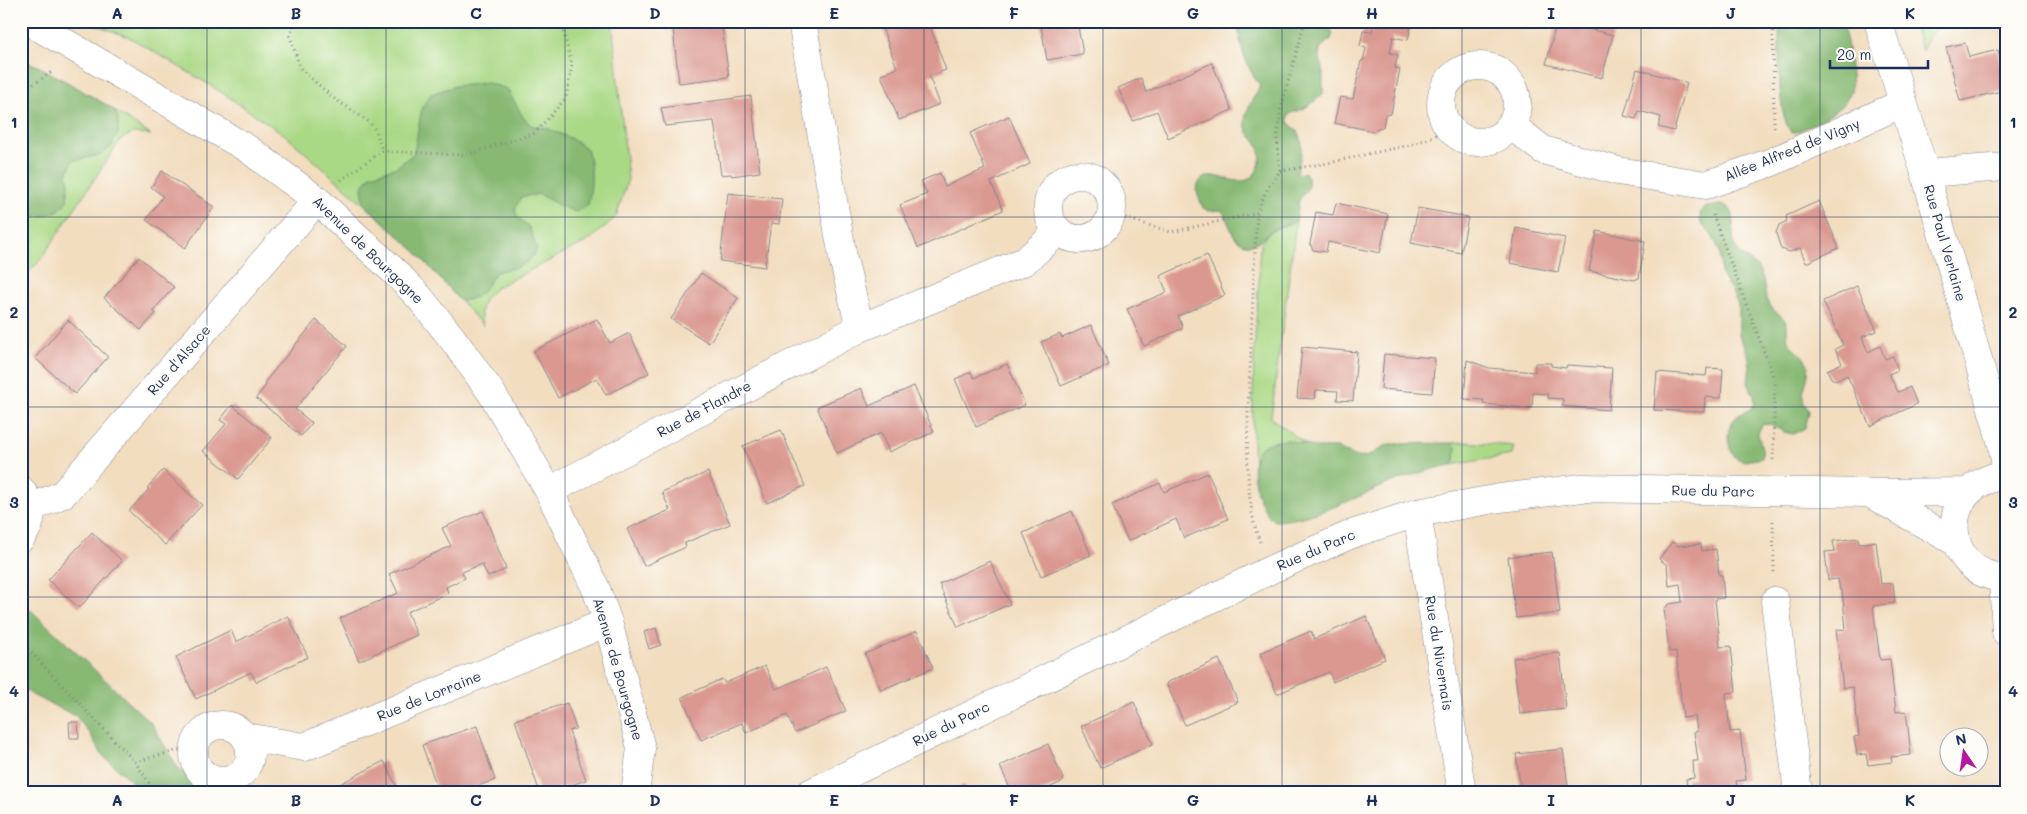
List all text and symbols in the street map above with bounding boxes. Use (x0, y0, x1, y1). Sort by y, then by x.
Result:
text: A (111, 2, 123, 23)
text: B (291, 2, 301, 23)
text: C (470, 2, 482, 23)
text: D (649, 2, 661, 23)
text: E (829, 2, 839, 23)
text: F (1009, 2, 1019, 23)
text: G (1187, 2, 1199, 23)
text: H (1366, 2, 1378, 23)
text: I (1547, 2, 1555, 23)
text: J (1726, 2, 1736, 23)
text: K (1905, 2, 1915, 23)
scale bar (1830, 38, 1927, 70)
text: 20 m (1837, 44, 1871, 64)
text: 1 (10, 111, 18, 132)
text: 1 (2009, 111, 2017, 132)
street label: Allée Alfred de Vigny (1721, 114, 1862, 185)
street label: Rue Paul Verlaine (1920, 182, 1971, 303)
street label: Avenue de Bourgogne (309, 192, 428, 308)
text: 2 (10, 301, 19, 322)
text: 2 (2009, 301, 2018, 322)
street label: Rue d'Alsace (143, 320, 214, 399)
street label: Rue de Flandre (653, 376, 754, 441)
street label: Rue du Parc (1671, 480, 1755, 501)
text: 3 (9, 491, 19, 512)
text: 3 (2008, 491, 2018, 512)
street label: Rue du Parc (1274, 525, 1358, 575)
street label: Rue du Nivernais (1421, 594, 1458, 712)
street label: Avenue de Bourgogne (589, 595, 648, 742)
street label: Rue de Lorraine (374, 666, 484, 725)
text: 4 (9, 680, 19, 701)
text: 4 (2008, 680, 2018, 701)
street label: Rue du Parc (909, 697, 992, 750)
north arrow (1940, 726, 1990, 776)
text: N (1954, 728, 1968, 749)
text: A (111, 789, 123, 810)
text: B (291, 789, 301, 810)
text: C (470, 789, 482, 810)
text: D (649, 789, 661, 810)
text: E (829, 789, 839, 810)
text: F (1009, 789, 1019, 810)
text: G (1187, 789, 1199, 810)
text: H (1366, 789, 1378, 810)
text: I (1547, 789, 1555, 810)
text: J (1726, 789, 1736, 810)
text: K (1905, 789, 1915, 810)

